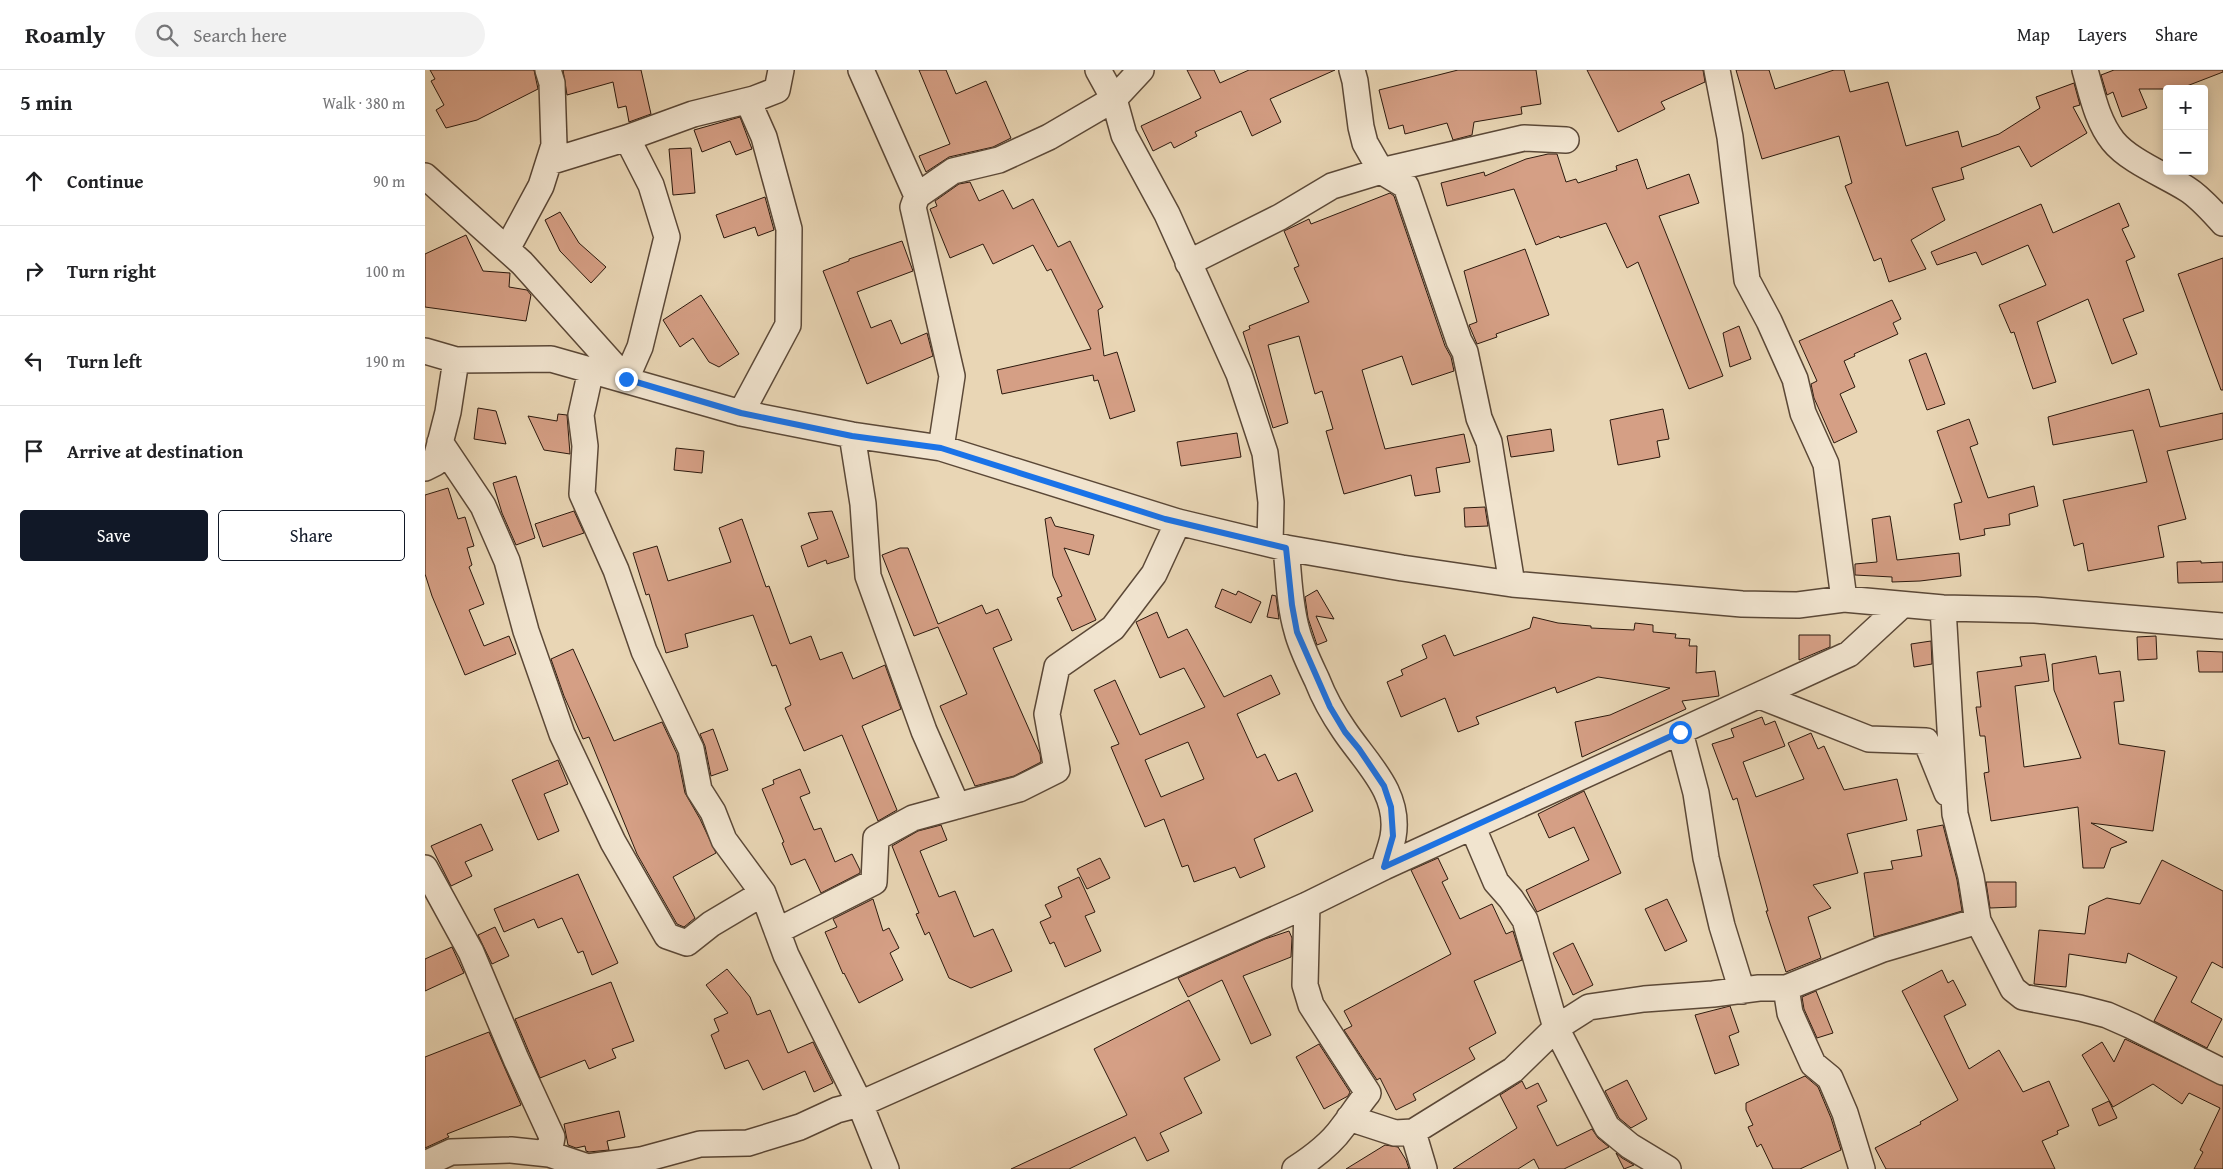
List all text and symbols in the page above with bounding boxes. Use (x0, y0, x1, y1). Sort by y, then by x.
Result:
search box (135, 12, 485, 57)
text: Roamly (25, 17, 105, 52)
icon: search (153, 21, 181, 49)
text: Search here (193, 21, 287, 49)
text: Map (2017, 21, 2050, 48)
text: Layers (2078, 21, 2127, 48)
text: Share (2155, 21, 2198, 48)
map controls (2163, 85, 2208, 175)
button: + (2163, 85, 2208, 130)
text: 5 min (20, 87, 72, 118)
text: Walk · 380 m (322, 91, 405, 115)
button: − (2163, 130, 2208, 175)
icon: ahead (20, 167, 48, 195)
text: Continue (67, 167, 144, 195)
text: 90 m (373, 169, 405, 193)
icon: right (20, 257, 48, 285)
text: Turn right (67, 257, 156, 285)
text: 100 m (365, 259, 405, 283)
icon: left (20, 347, 48, 375)
text: Turn left (67, 347, 142, 375)
text: 190 m (365, 349, 405, 373)
route end (615, 368, 638, 391)
icon: arrive (20, 437, 48, 465)
text: Arrive at destination (67, 437, 243, 465)
button: Save (20, 510, 208, 561)
button: Share (218, 510, 405, 561)
route start (1669, 721, 1692, 744)

